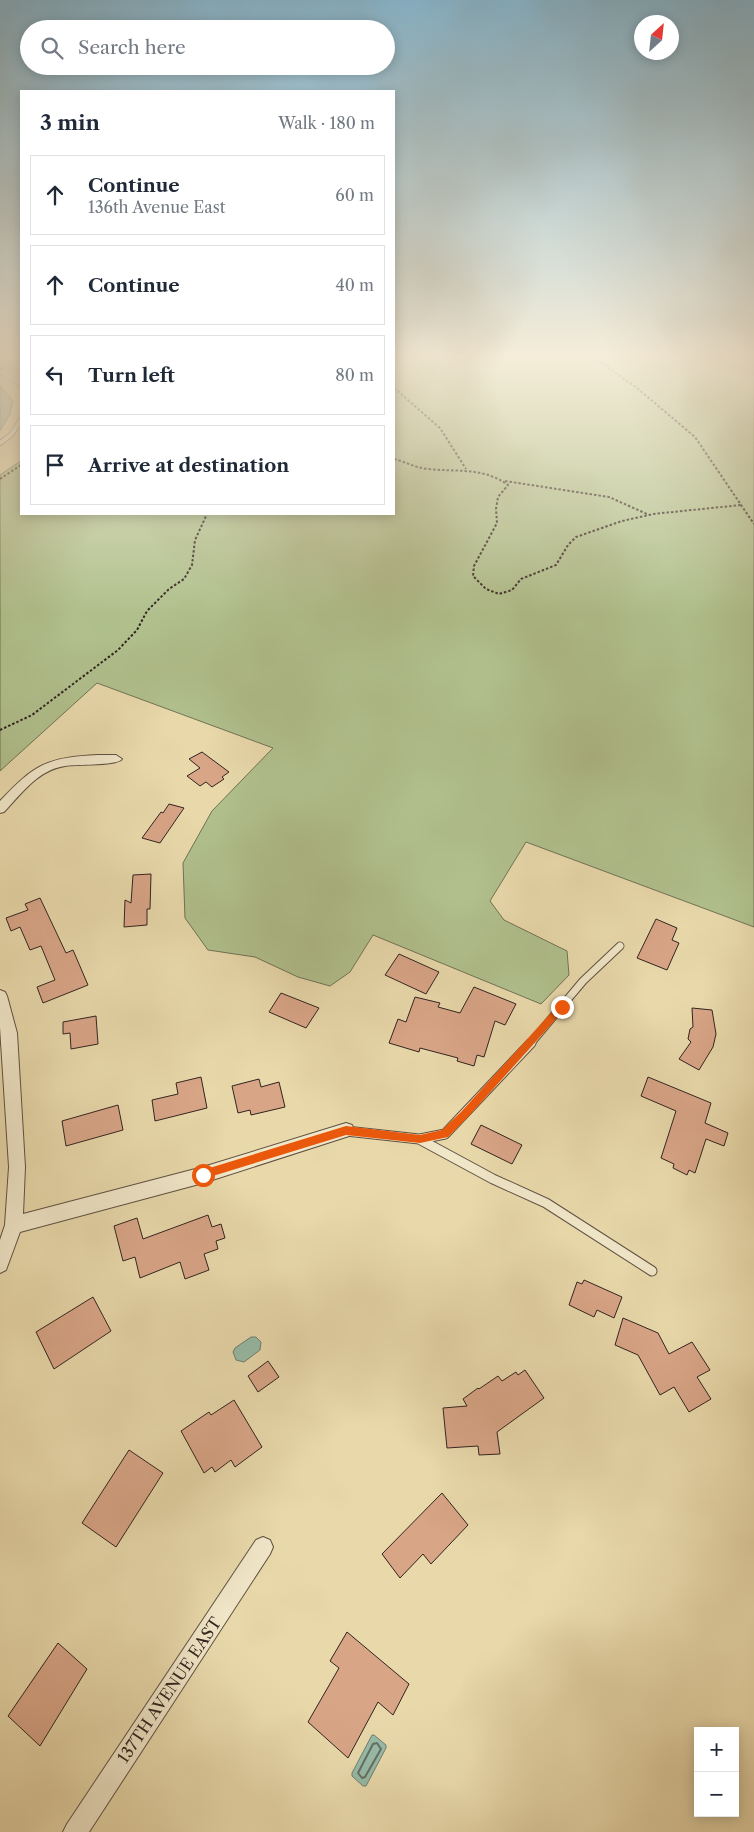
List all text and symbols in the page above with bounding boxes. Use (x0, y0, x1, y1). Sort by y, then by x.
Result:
north arrow (634, 15, 679, 60)
search box (20, 20, 395, 75)
icon: search (38, 34, 66, 62)
text: Search here (78, 36, 186, 59)
text: 3 min (40, 110, 100, 135)
text: Walk · 180 m (278, 113, 375, 133)
text: Continue (88, 174, 180, 197)
icon: ahead (41, 181, 69, 209)
text: 60 m (335, 185, 374, 205)
text: 136th Avenue East (88, 197, 225, 217)
icon: ahead (41, 271, 69, 299)
text: Continue (88, 274, 180, 297)
text: 40 m (335, 275, 374, 295)
icon: left (41, 361, 69, 389)
text: Turn left (88, 364, 175, 387)
text: 80 m (335, 365, 374, 385)
icon: arrive (41, 451, 69, 479)
text: Arrive at destination (88, 454, 289, 477)
route end (551, 996, 574, 1019)
route start (192, 1164, 215, 1187)
street label: 137TH AVENUE EAST (113, 1613, 225, 1767)
map controls (694, 1727, 739, 1817)
button: + (694, 1727, 739, 1772)
button: − (694, 1772, 739, 1817)

